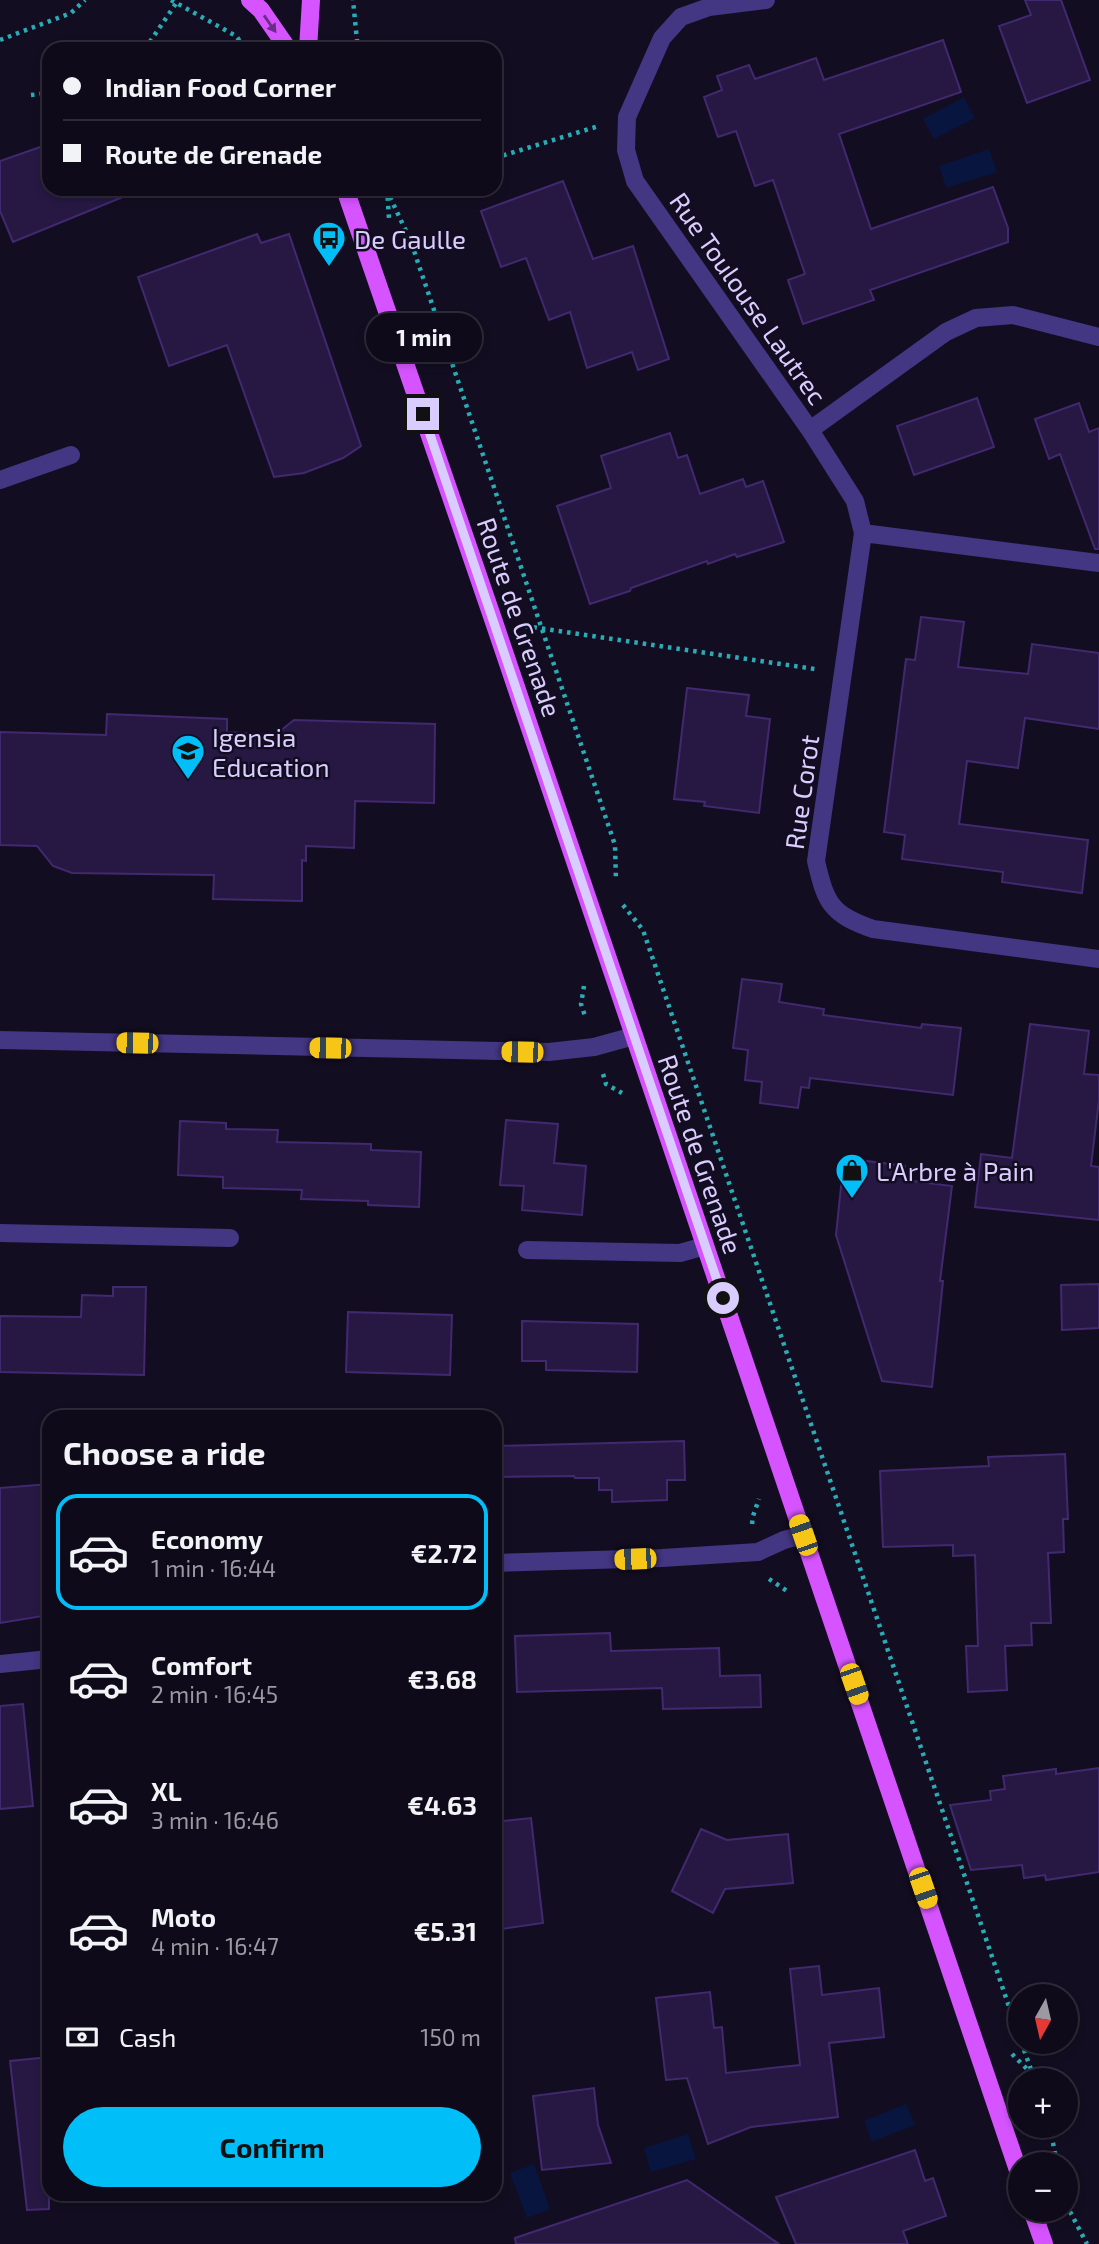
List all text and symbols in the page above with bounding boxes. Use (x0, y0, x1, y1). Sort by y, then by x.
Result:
one-way arrow (263, 15, 277, 33)
text: Indian Food Corner (105, 71, 336, 102)
text: Route de Grenade (105, 138, 322, 169)
street label: Rue Toulouse Lautrec (664, 186, 834, 410)
bus stop icon: De Gaulle (310, 219, 348, 268)
place label: De Gaulle (354, 223, 466, 254)
callout: 1 min (365, 312, 481, 362)
text: 1 min (396, 323, 452, 351)
route end (407, 398, 439, 430)
street label: Route de Grenade (471, 513, 569, 721)
place label: Igensia Education (212, 721, 330, 782)
school or university icon: Igensia Education (169, 732, 207, 781)
street label: Rue Corot (778, 733, 824, 851)
car (116, 1032, 159, 1054)
car (309, 1037, 352, 1059)
car (501, 1041, 544, 1063)
street label: Route de Grenade (652, 1050, 750, 1258)
shop icon: L'Arbre à Pain (833, 1151, 871, 1200)
place label: L'Arbre à Pain (876, 1155, 1034, 1186)
route start (707, 1282, 739, 1314)
text: Choose a ride (63, 1433, 266, 1471)
car (787, 1512, 820, 1558)
icon: car (67, 1521, 130, 1584)
text: Economy (151, 1523, 263, 1554)
text: €2.72 (411, 1537, 477, 1568)
car (614, 1548, 657, 1570)
text: 1 min · 16:44 (151, 1554, 276, 1582)
icon: car (67, 1647, 130, 1710)
text: Comfort (151, 1649, 252, 1680)
car (838, 1661, 871, 1707)
text: €3.68 (408, 1663, 477, 1694)
text: 2 min · 16:45 (151, 1680, 278, 1708)
icon: car (67, 1773, 130, 1836)
text: XL (151, 1775, 182, 1806)
text: €4.63 (407, 1789, 477, 1820)
text: 3 min · 16:46 (151, 1806, 279, 1834)
car (907, 1865, 940, 1911)
icon: car (67, 1899, 130, 1962)
text: Moto (151, 1901, 216, 1932)
text: €5.31 (414, 1915, 477, 1946)
text: 4 min · 16:47 (151, 1932, 279, 1960)
north arrow (1008, 1984, 1078, 2054)
map controls (1008, 1984, 1078, 2222)
icon: cash (63, 2018, 101, 2056)
text: Cash (119, 2021, 176, 2052)
text: 150 m (420, 2023, 481, 2051)
button: + (1008, 2068, 1078, 2138)
button: Confirm (63, 2107, 481, 2187)
button: − (1008, 2152, 1078, 2222)

